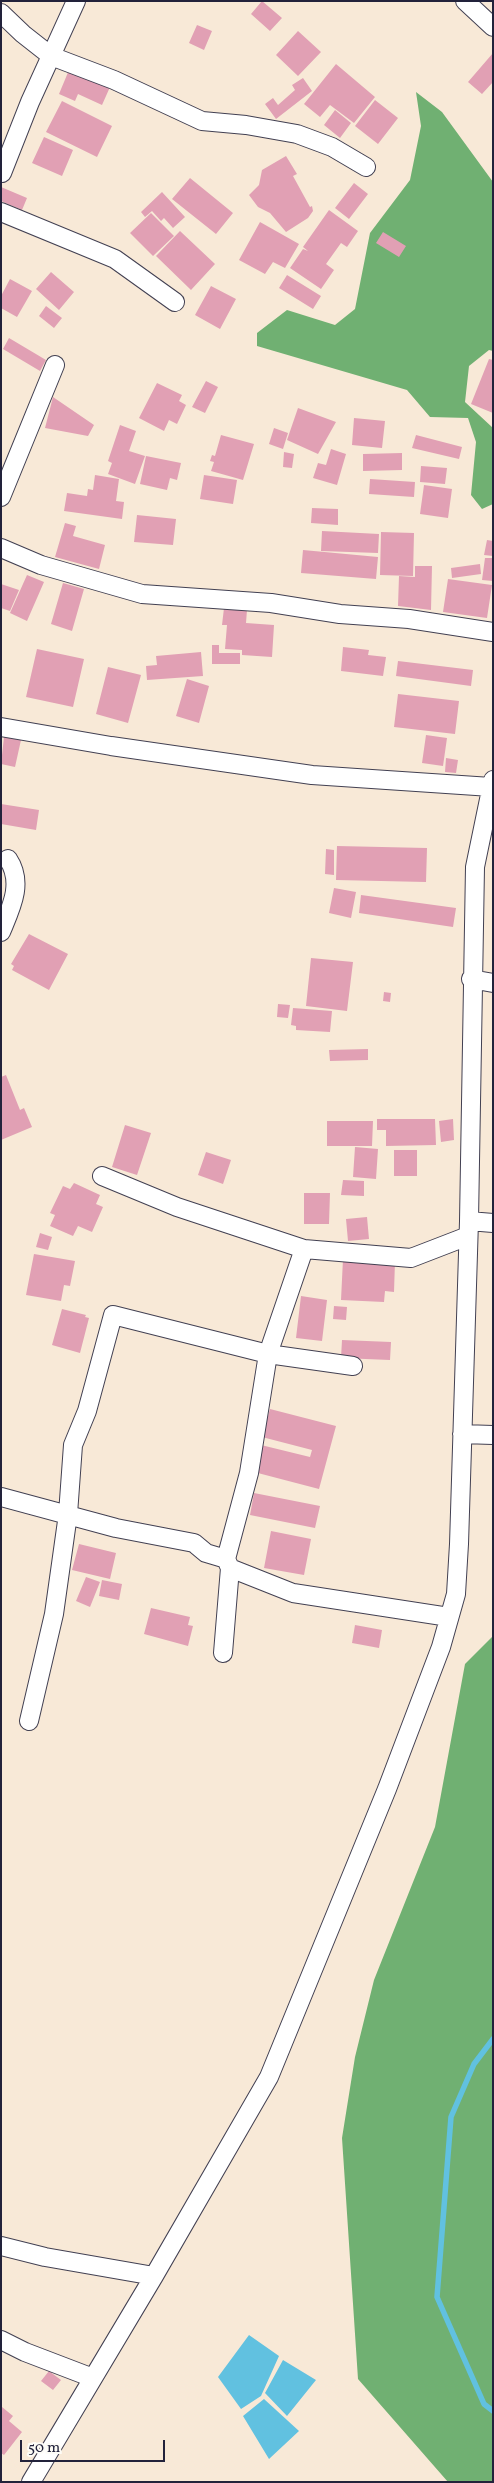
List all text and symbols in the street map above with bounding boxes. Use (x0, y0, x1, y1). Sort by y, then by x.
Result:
scale bar (22, 2430, 168, 2462)
text: 50 m (28, 2438, 60, 2459)

